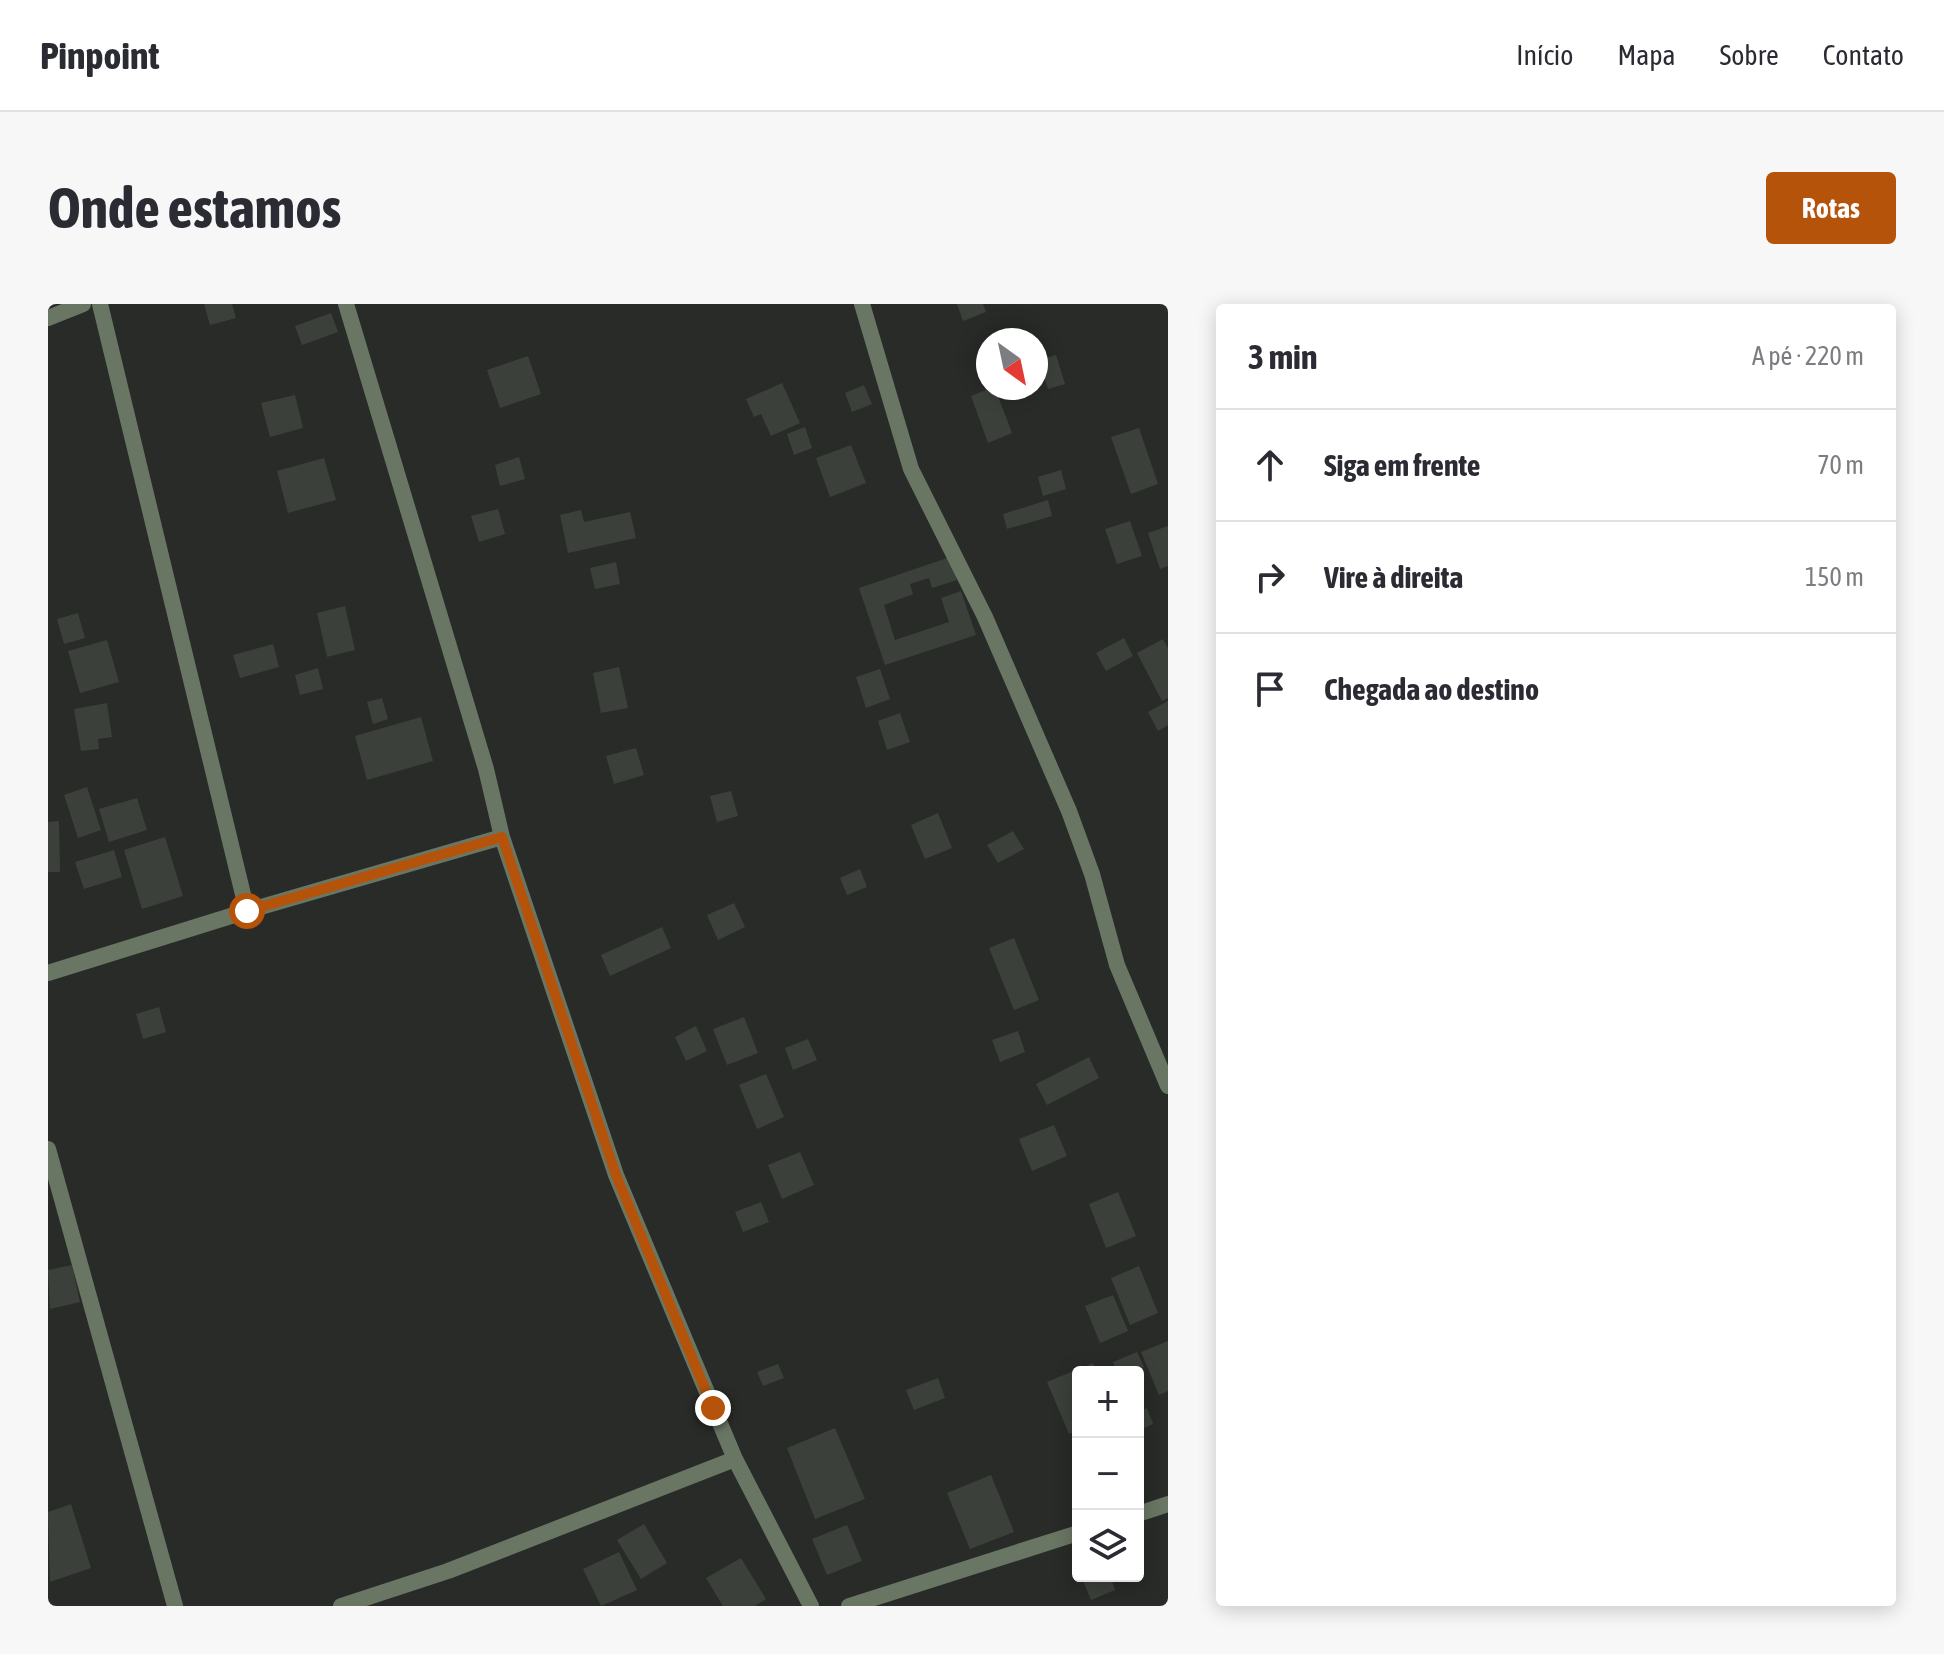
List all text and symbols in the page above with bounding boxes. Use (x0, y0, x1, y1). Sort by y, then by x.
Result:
text: Pinpoint (40, 34, 159, 77)
text: Início (1516, 39, 1573, 71)
text: Mapa (1617, 39, 1675, 71)
text: Sobre (1719, 39, 1779, 71)
text: Contato (1823, 39, 1904, 71)
button: Rotas (1766, 172, 1896, 244)
text: Onde estamos (48, 176, 341, 240)
north arrow (976, 328, 1048, 400)
text: 3 min (1248, 337, 1317, 376)
text: A pé · 220 m (1752, 341, 1864, 371)
icon: ahead (1248, 443, 1292, 487)
text: Siga em frente (1324, 448, 1480, 482)
text: 70 m (1817, 450, 1864, 480)
icon: right (1248, 555, 1292, 599)
text: Vire à direita (1324, 560, 1463, 594)
text: 150 m (1805, 562, 1864, 592)
icon: arrive (1248, 667, 1292, 711)
text: Chegada ao destino (1324, 672, 1539, 706)
route start (229, 893, 265, 929)
map controls (1072, 1366, 1144, 1582)
button: + (1072, 1366, 1144, 1438)
route end (695, 1390, 731, 1426)
button: − (1072, 1438, 1144, 1510)
button: layers (1072, 1510, 1144, 1582)

